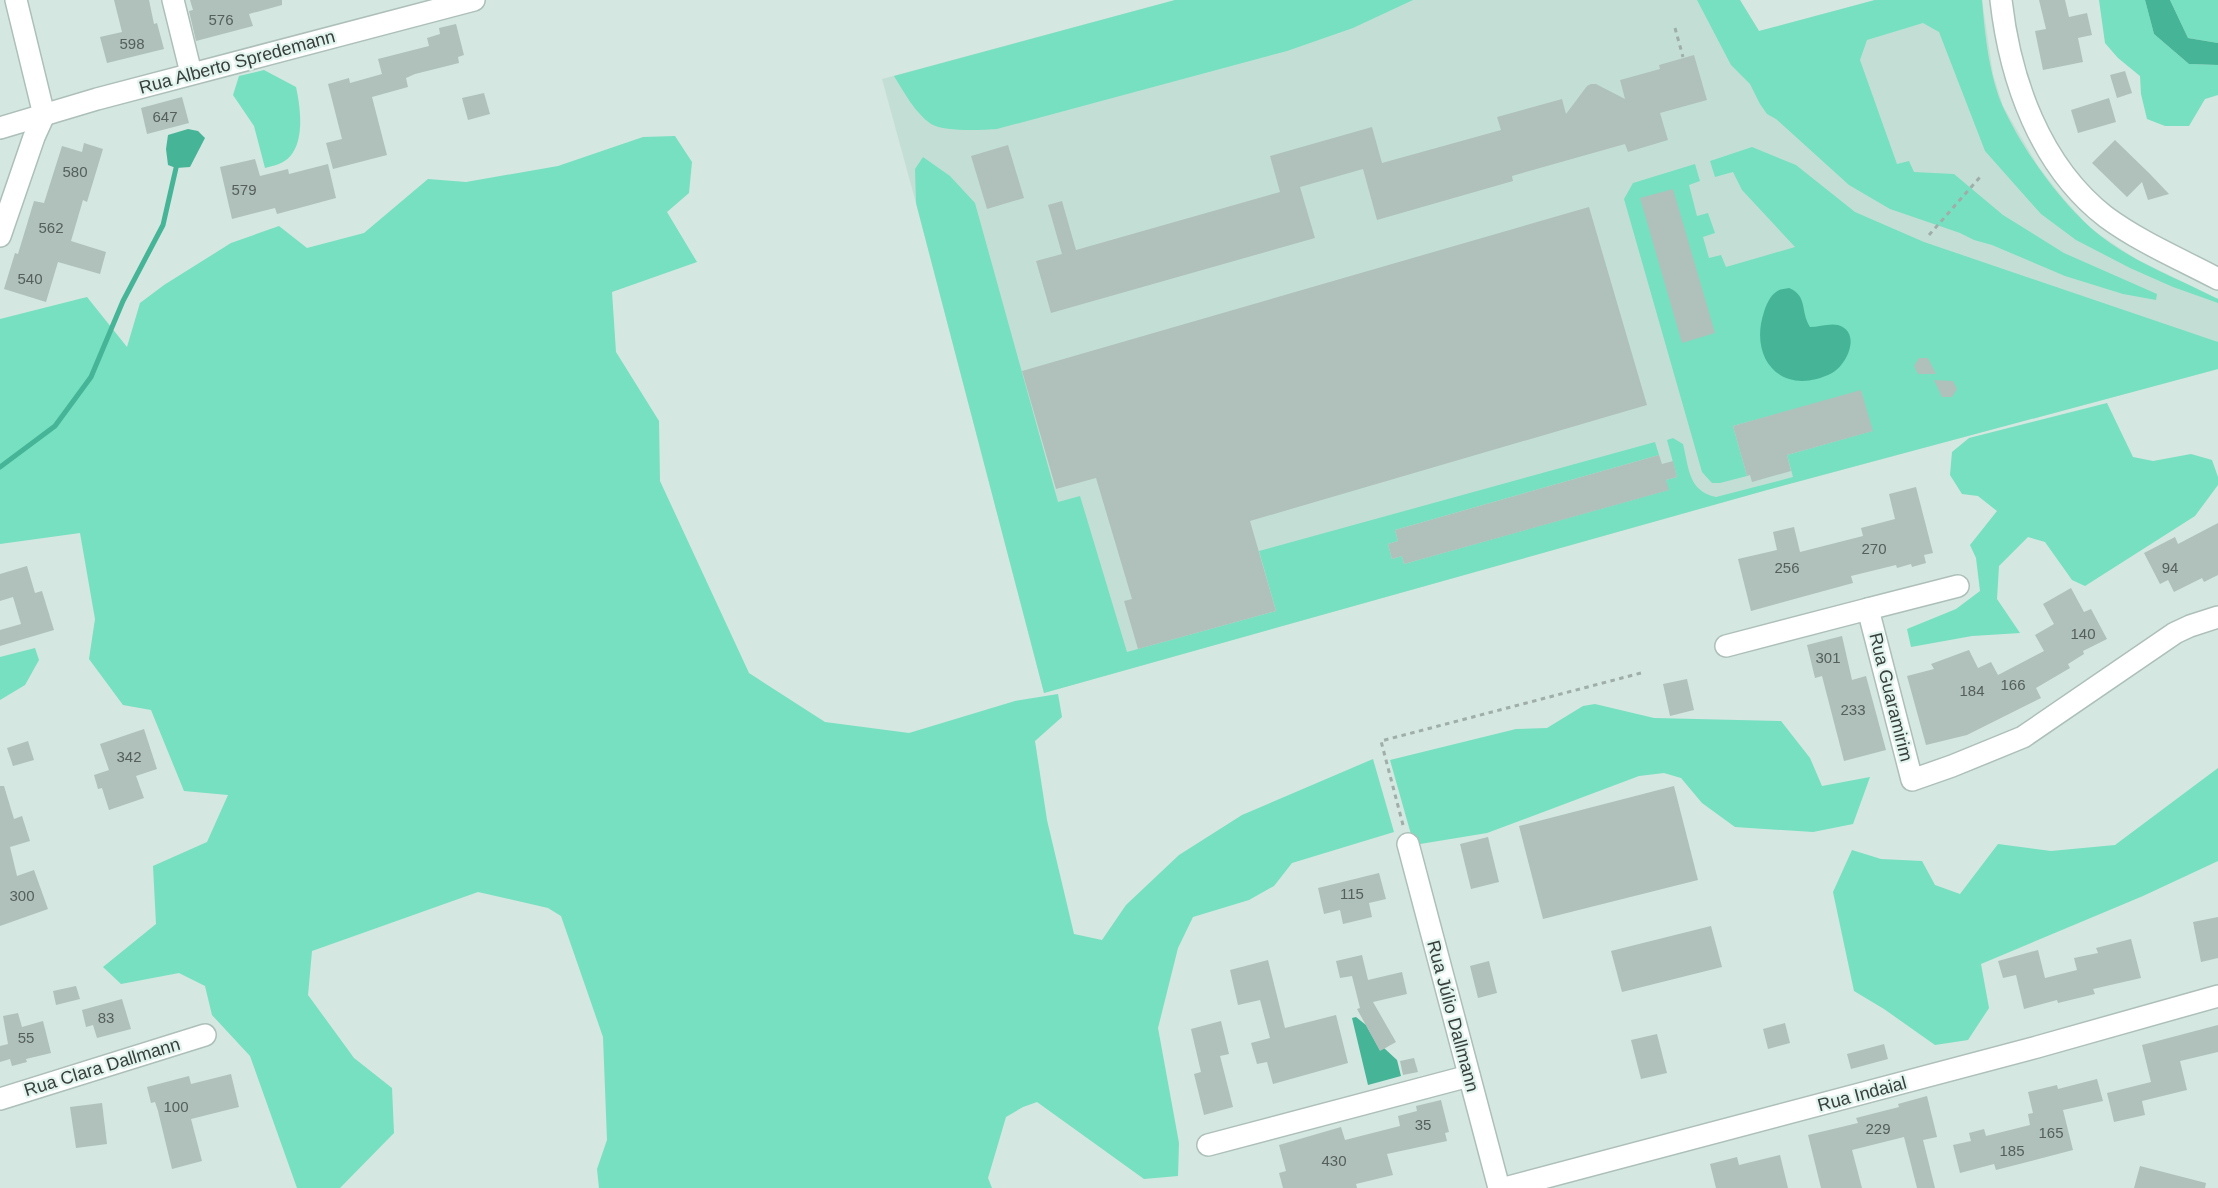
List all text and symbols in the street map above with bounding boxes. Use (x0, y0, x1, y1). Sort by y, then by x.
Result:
house number: 576 (208, 11, 234, 28)
street label: Rua Alberto Spredemann (137, 26, 337, 98)
house number: 598 (119, 35, 145, 52)
house number: 647 (152, 108, 178, 125)
house number: 580 (62, 163, 88, 180)
house number: 579 (231, 181, 257, 198)
house number: 562 (38, 219, 64, 236)
house number: 540 (17, 270, 43, 287)
house number: 270 (1861, 540, 1887, 557)
house number: 256 (1774, 559, 1800, 576)
house number: 94 (2162, 559, 2178, 576)
house number: 140 (2070, 625, 2096, 642)
street label: Rua Guaramirim (1865, 631, 1917, 763)
house number: 301 (1815, 649, 1841, 666)
house number: 166 (2000, 676, 2026, 693)
house number: 184 (1959, 682, 1985, 699)
house number: 233 (1840, 701, 1866, 718)
house number: 342 (116, 748, 142, 765)
house number: 115 (1340, 885, 1364, 902)
house number: 300 (9, 887, 35, 904)
street label: Rua Júlio Dallmann (1423, 938, 1483, 1094)
house number: 83 (98, 1009, 114, 1026)
house number: 55 (18, 1029, 34, 1046)
street label: Rua Clara Dallmann (22, 1034, 182, 1100)
street label: Rua Indaial (1815, 1073, 1909, 1115)
house number: 100 (163, 1098, 189, 1115)
house number: 35 (1415, 1116, 1431, 1133)
house number: 229 (1865, 1120, 1891, 1137)
house number: 165 (2038, 1124, 2064, 1141)
house number: 185 (1999, 1142, 2025, 1159)
house number: 430 (1321, 1152, 1347, 1169)

